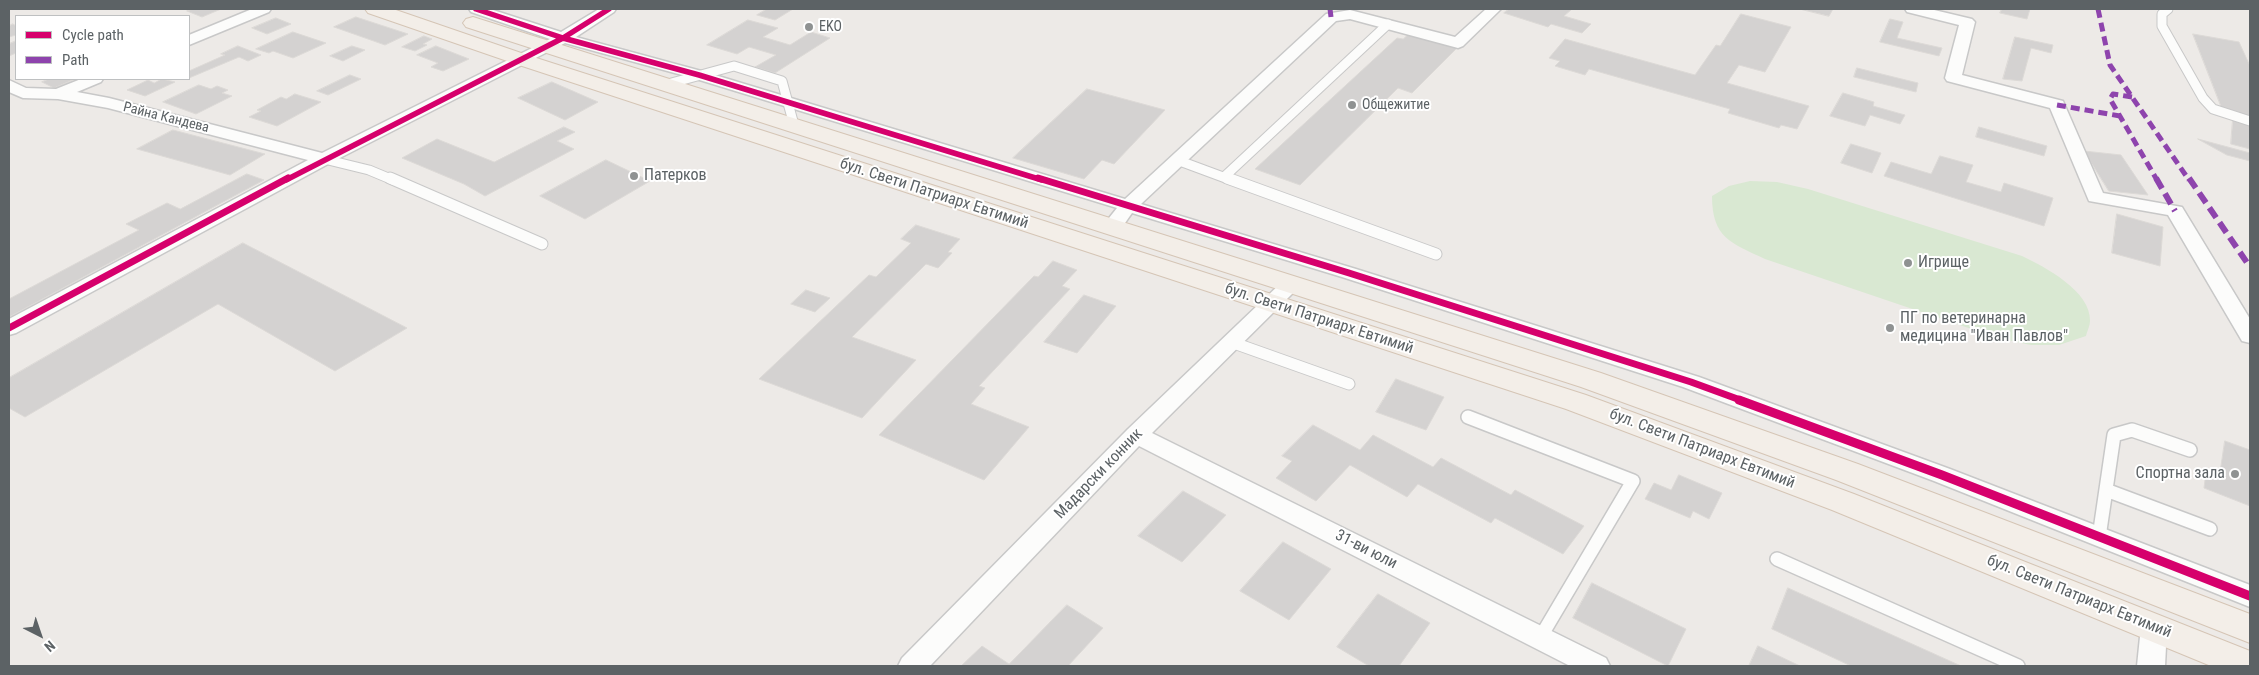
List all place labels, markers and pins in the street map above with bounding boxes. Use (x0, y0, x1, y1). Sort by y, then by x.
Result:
place label: EKO (819, 19, 842, 35)
marker: EKO (803, 21, 815, 33)
place label: Общежитие (1362, 97, 1430, 113)
marker: Общежитие (1346, 99, 1358, 111)
place label: Патерков (644, 166, 707, 186)
marker: Патерков (628, 170, 640, 182)
place label: Игрище (1918, 253, 1969, 273)
marker: Игрище (1902, 257, 1914, 269)
place label: ПГ по ветеринарна медицина "Иван Павлов" (1900, 309, 2068, 347)
marker: ПГ по ветеринарна медицина "Иван Павлов" (1884, 322, 1896, 334)
place label: Спортна зала (2136, 464, 2225, 484)
marker: Спортна зала (2229, 468, 2241, 480)

